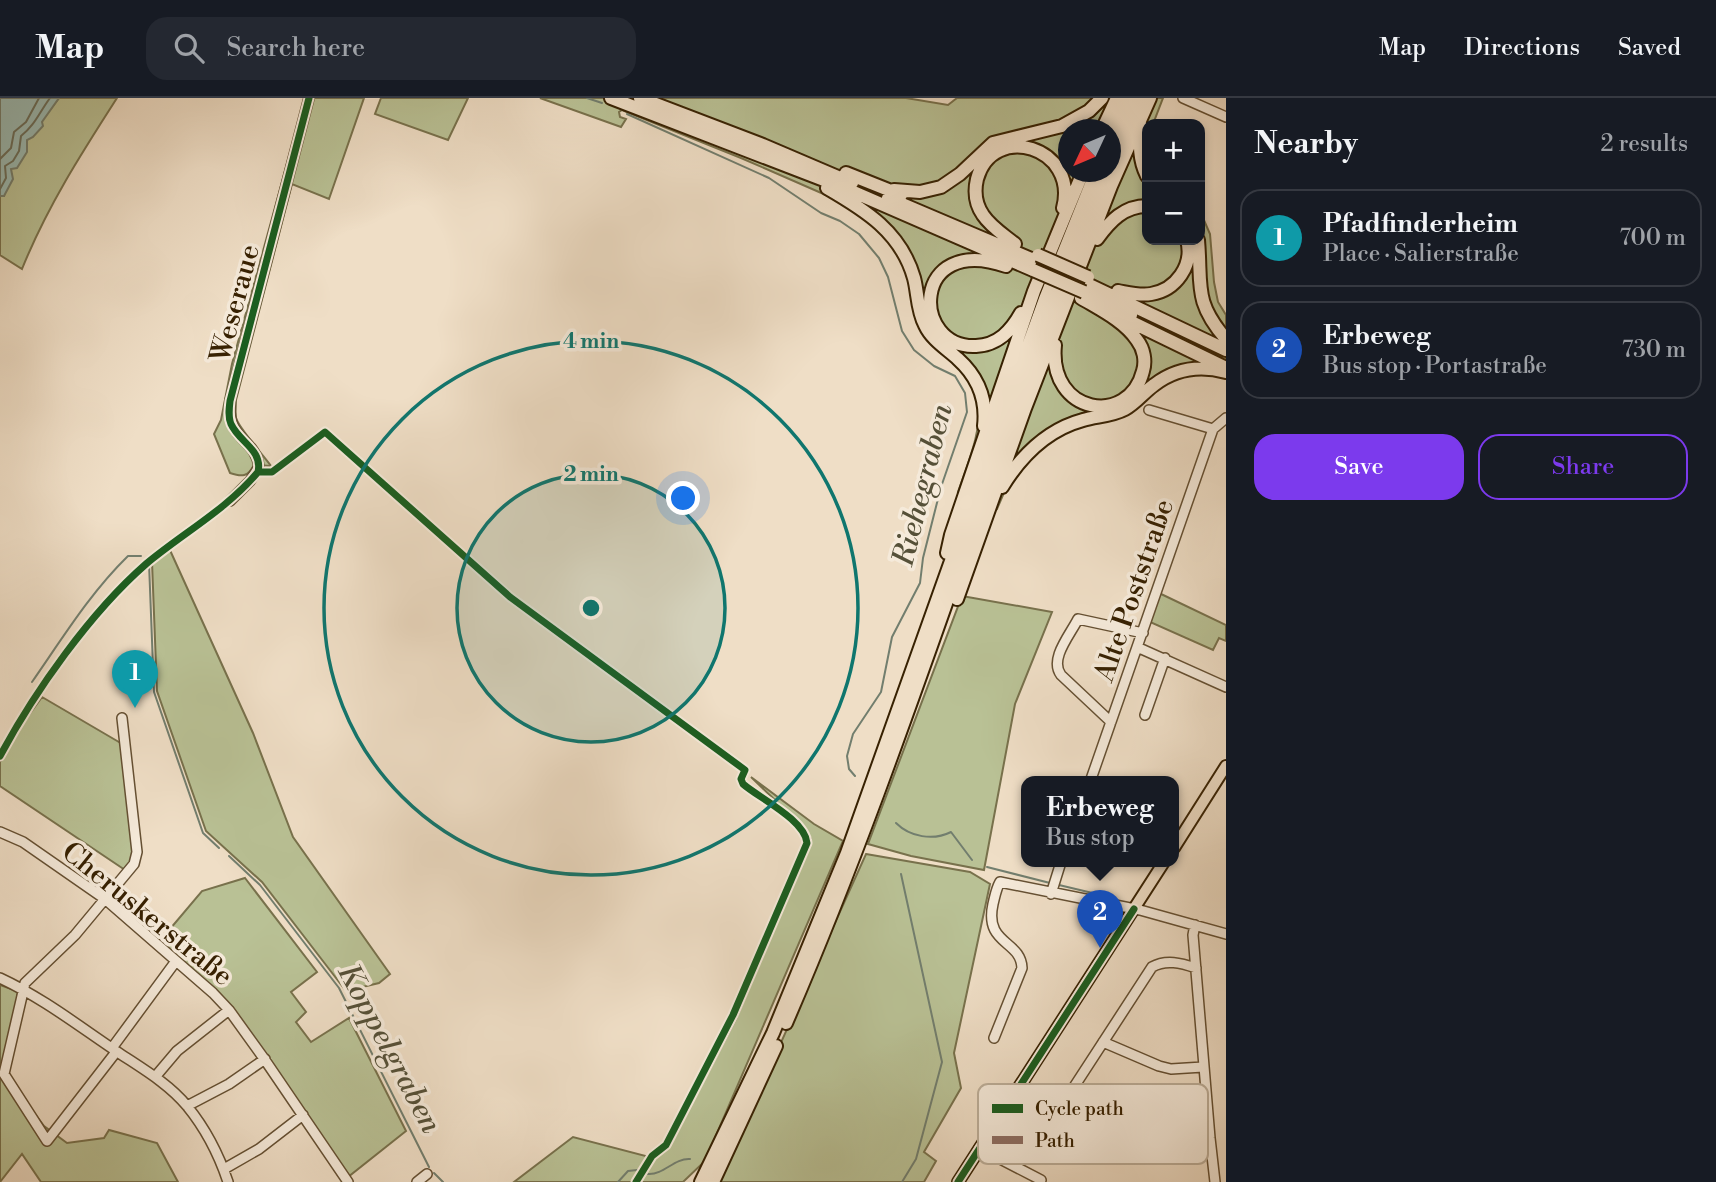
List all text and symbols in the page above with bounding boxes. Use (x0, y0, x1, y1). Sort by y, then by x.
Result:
search box (146, 17, 636, 80)
text: Map (35, 28, 104, 69)
icon: search (170, 29, 208, 67)
text: Search here (226, 32, 365, 64)
text: Map (1379, 33, 1426, 63)
text: Directions (1464, 33, 1580, 63)
text: Saved (1618, 33, 1681, 63)
north arrow (1058, 119, 1121, 182)
map controls (1142, 119, 1205, 245)
button: + (1142, 119, 1205, 182)
text: Nearby (1254, 125, 1358, 163)
text: 2 results (1601, 130, 1688, 158)
button: − (1142, 182, 1205, 245)
text: Pfadfinderheim (1323, 208, 1518, 240)
text: 1 (1273, 224, 1285, 252)
text: 700 m (1620, 224, 1686, 252)
text: Place · Salierstraße (1323, 240, 1519, 268)
street label: Weseraue (203, 241, 268, 367)
text: Erbeweg (1323, 320, 1430, 352)
text: 4 min (563, 329, 619, 355)
text: 2 (1272, 336, 1286, 364)
text: 730 m (1622, 336, 1686, 364)
text: Bus stop · Portastraße (1323, 352, 1547, 380)
water label: Riehegraben (884, 400, 962, 571)
button: Save (1254, 434, 1464, 500)
button: Share (1478, 434, 1688, 500)
text: 2 min (563, 462, 619, 488)
your location (666, 481, 700, 515)
street label: Alte Poststraße (1086, 495, 1182, 687)
centre of rings (579, 596, 603, 620)
pin: 1 (112, 650, 158, 708)
popup (1021, 776, 1179, 867)
text: Erbeweg (1046, 792, 1154, 824)
text: Bus stop (1046, 824, 1135, 852)
street label: Cheruskerstraße (54, 834, 240, 994)
pin: 2 (1077, 890, 1123, 948)
water label: Koppelgraben (329, 957, 450, 1140)
legend (978, 1084, 1208, 1164)
text: Cycle path (1035, 1097, 1124, 1121)
text: Path (1035, 1129, 1075, 1153)

